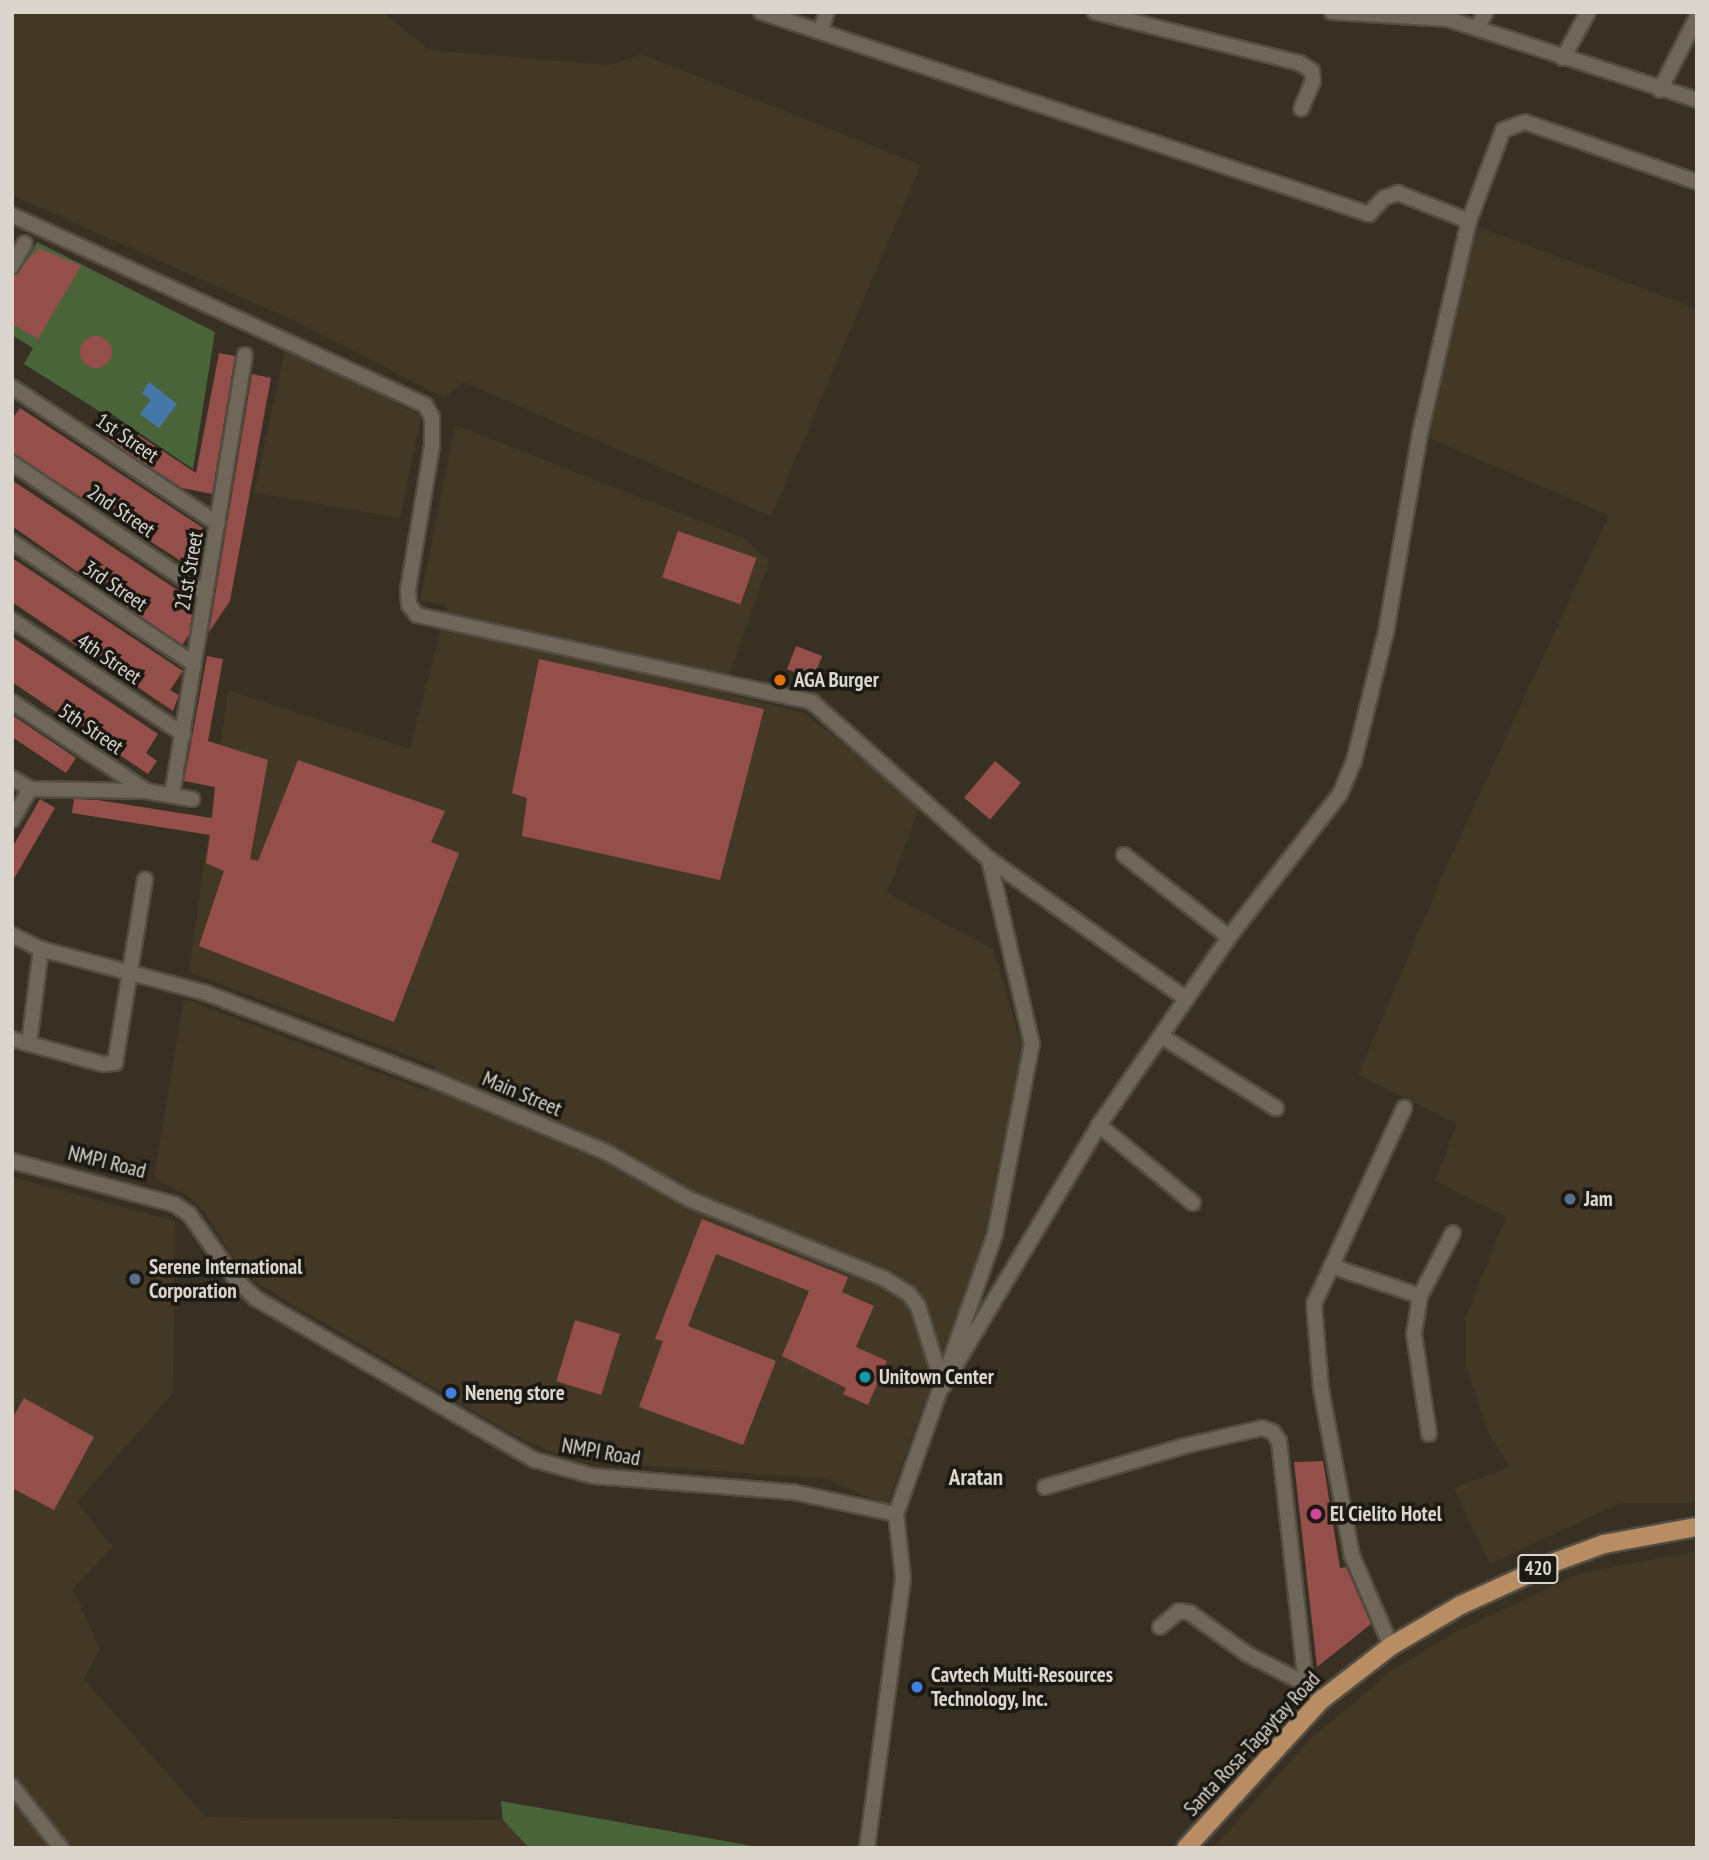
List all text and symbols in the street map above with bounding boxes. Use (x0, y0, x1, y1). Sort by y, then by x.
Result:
street label: 1st Street (91, 408, 163, 468)
street label: 2nd Street (83, 479, 159, 543)
street label: 21st Street (170, 530, 208, 612)
street label: 3rd Street (78, 555, 152, 617)
street label: 4th Street (72, 628, 146, 690)
place label: AGA Burger (794, 667, 880, 693)
marker: AGA Burger (772, 672, 788, 688)
street label: 5th Street (54, 698, 128, 760)
street label: Main Street (479, 1066, 565, 1122)
street label: NMPI Road (65, 1140, 149, 1184)
place label: Jam (1584, 1186, 1613, 1212)
marker: Jam (1562, 1191, 1578, 1207)
place label: Serene International Corporation (149, 1254, 302, 1304)
marker: Serene International Corporation (127, 1271, 143, 1287)
place label: Unitown Center (879, 1364, 994, 1390)
marker: Unitown Center (857, 1369, 873, 1385)
place label: Neneng store (465, 1380, 565, 1406)
marker: Neneng store (443, 1385, 459, 1401)
street label: NMPI Road (560, 1433, 642, 1471)
district label: Aratan (949, 1463, 1003, 1491)
place label: El Cielito Hotel (1330, 1501, 1442, 1527)
marker: El Cielito Hotel (1308, 1506, 1324, 1522)
road number: 420 (1517, 1554, 1559, 1584)
place label: Cavtech Multi-Resources Technology, Inc. (931, 1662, 1113, 1712)
street label: Santa Rosa-Tagaytay Road (1179, 1666, 1325, 1822)
marker: Cavtech Multi-Resources Technology, Inc. (909, 1679, 925, 1695)

